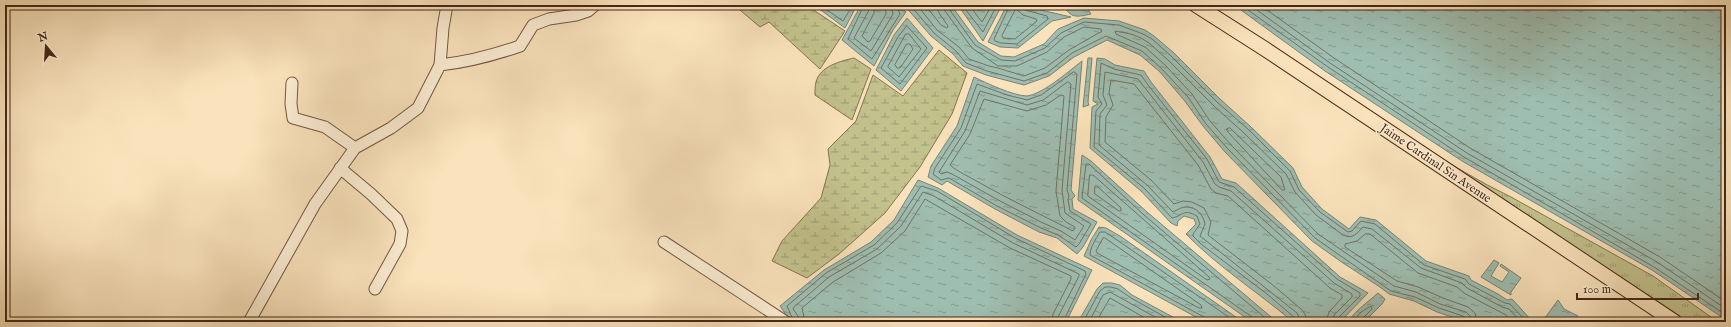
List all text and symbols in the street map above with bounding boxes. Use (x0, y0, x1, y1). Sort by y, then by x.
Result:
north arrow (26, 26, 66, 66)
text: N (36, 29, 50, 46)
street label: Jaime Cardinal Sin Avenue (1375, 120, 1494, 207)
scale bar (1577, 275, 1698, 301)
text: 100 m (1583, 282, 1611, 297)

